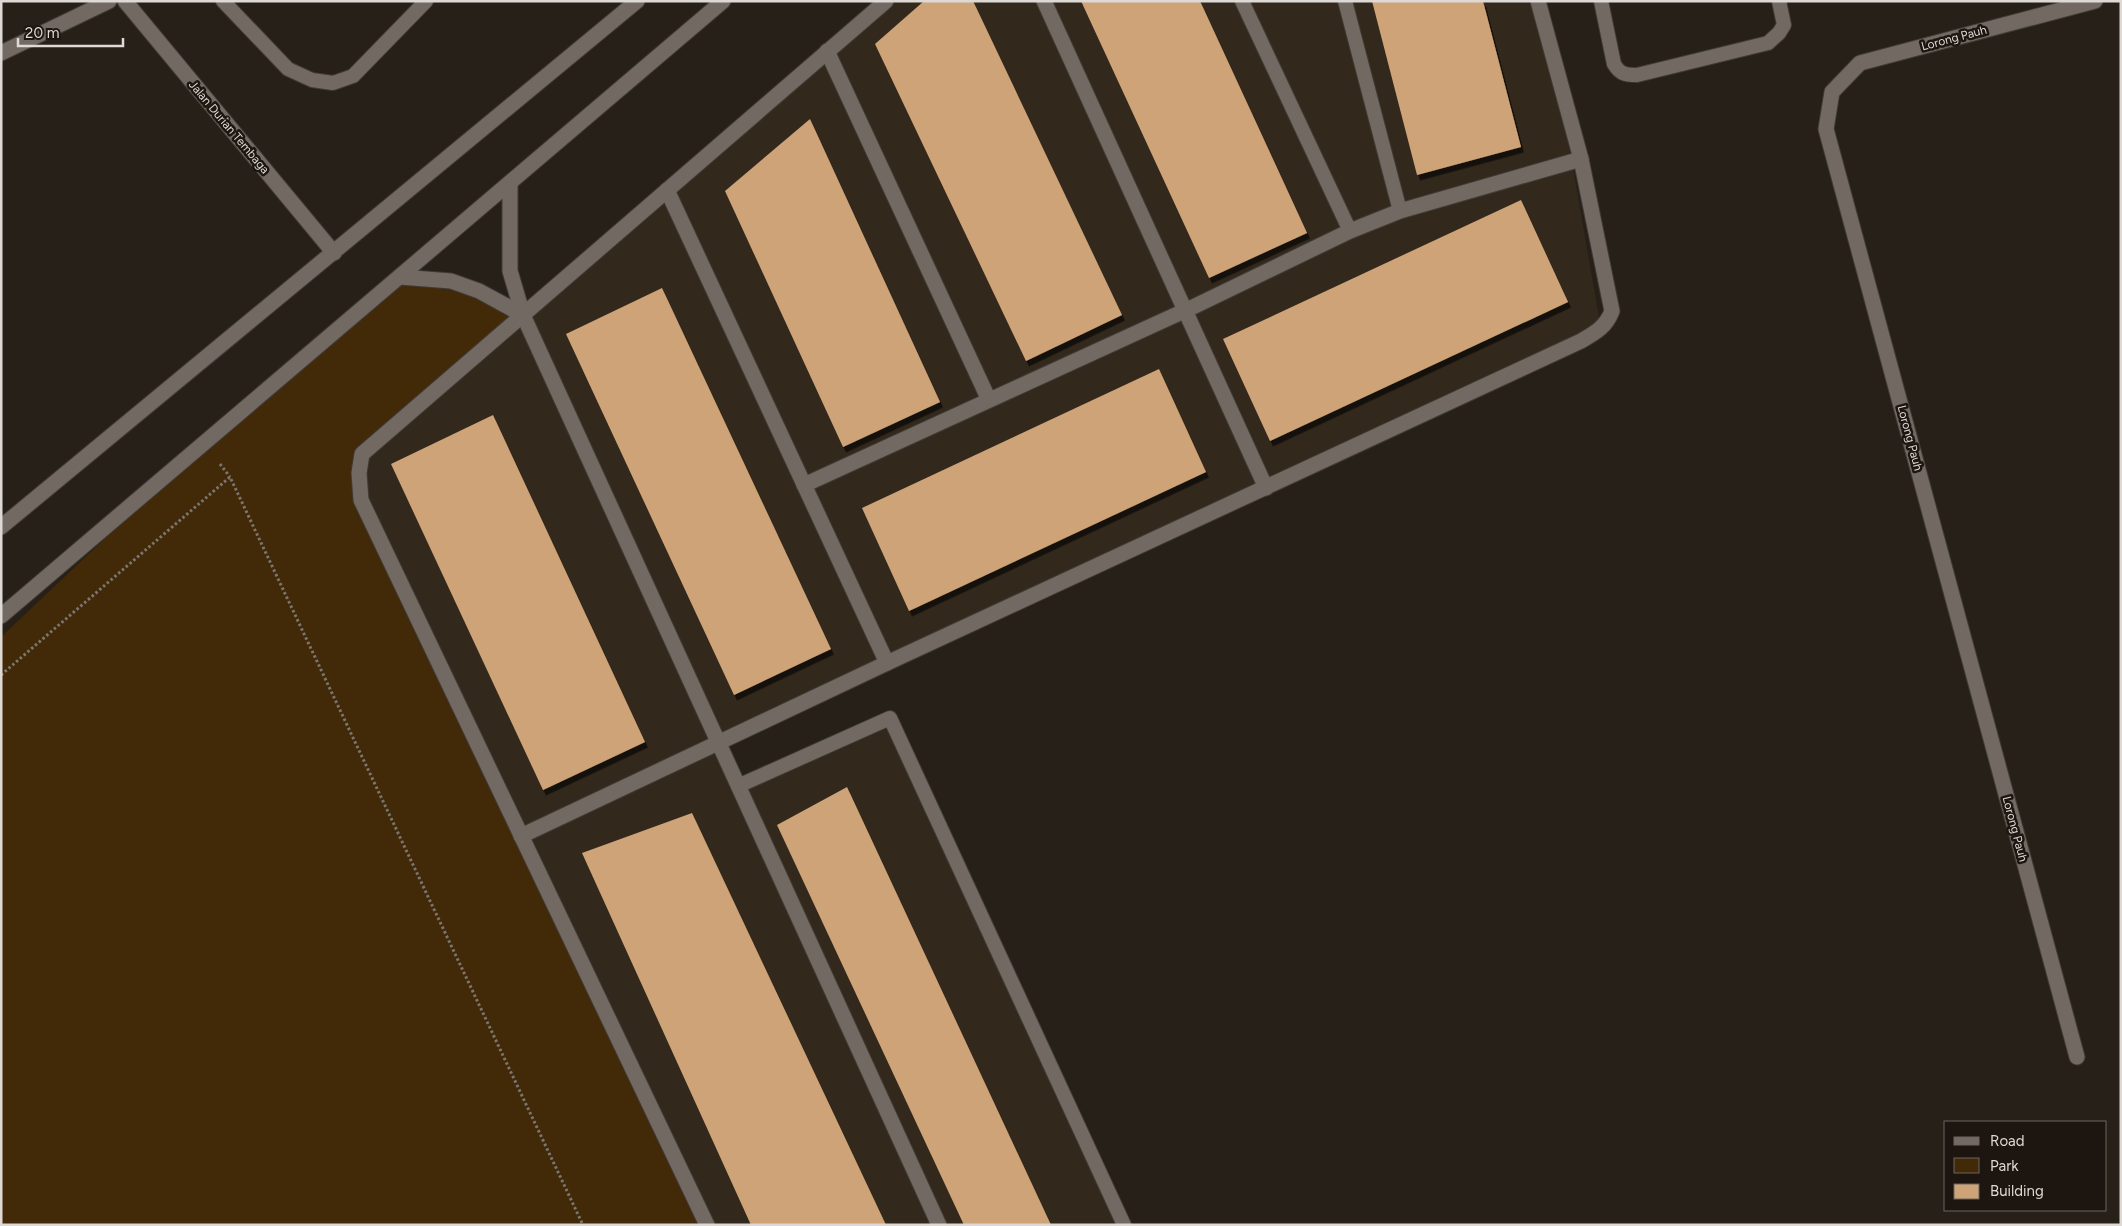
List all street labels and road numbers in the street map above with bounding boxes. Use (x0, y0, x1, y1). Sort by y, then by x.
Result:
street label: Lorong Pauh (1920, 22, 1989, 53)
street label: Jalan Durian Tembaga (186, 78, 272, 176)
street label: Lorong Pauh (1895, 404, 1926, 473)
street label: Lorong Pauh (2000, 795, 2031, 864)

